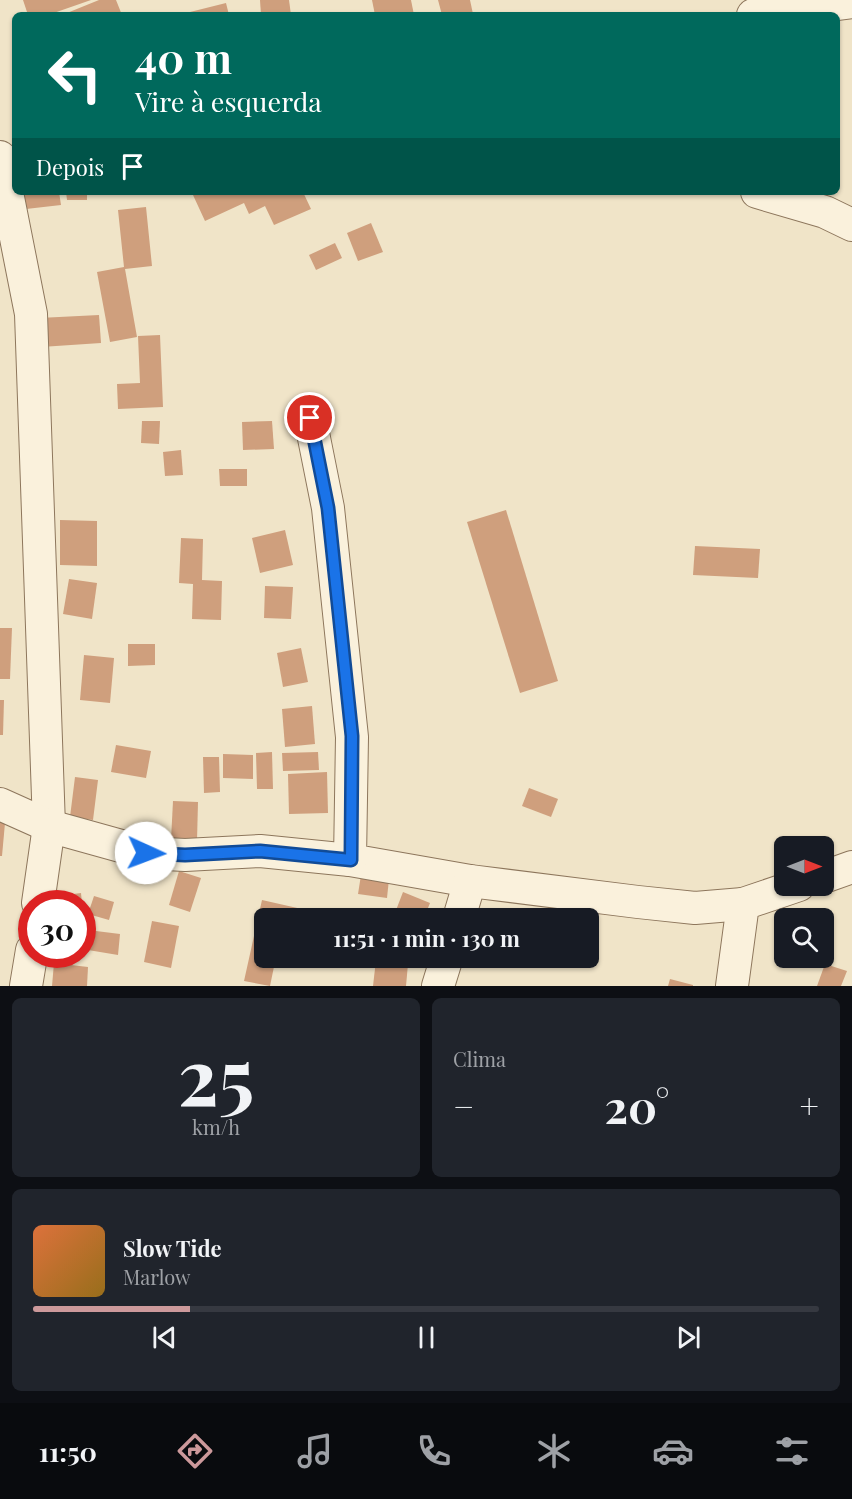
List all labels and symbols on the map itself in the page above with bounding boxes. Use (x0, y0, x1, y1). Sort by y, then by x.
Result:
pin (284, 392, 335, 443)
position arrow (114, 821, 178, 885)
north arrow (774, 836, 834, 896)
speed limit sign: 30 (18, 890, 96, 968)

